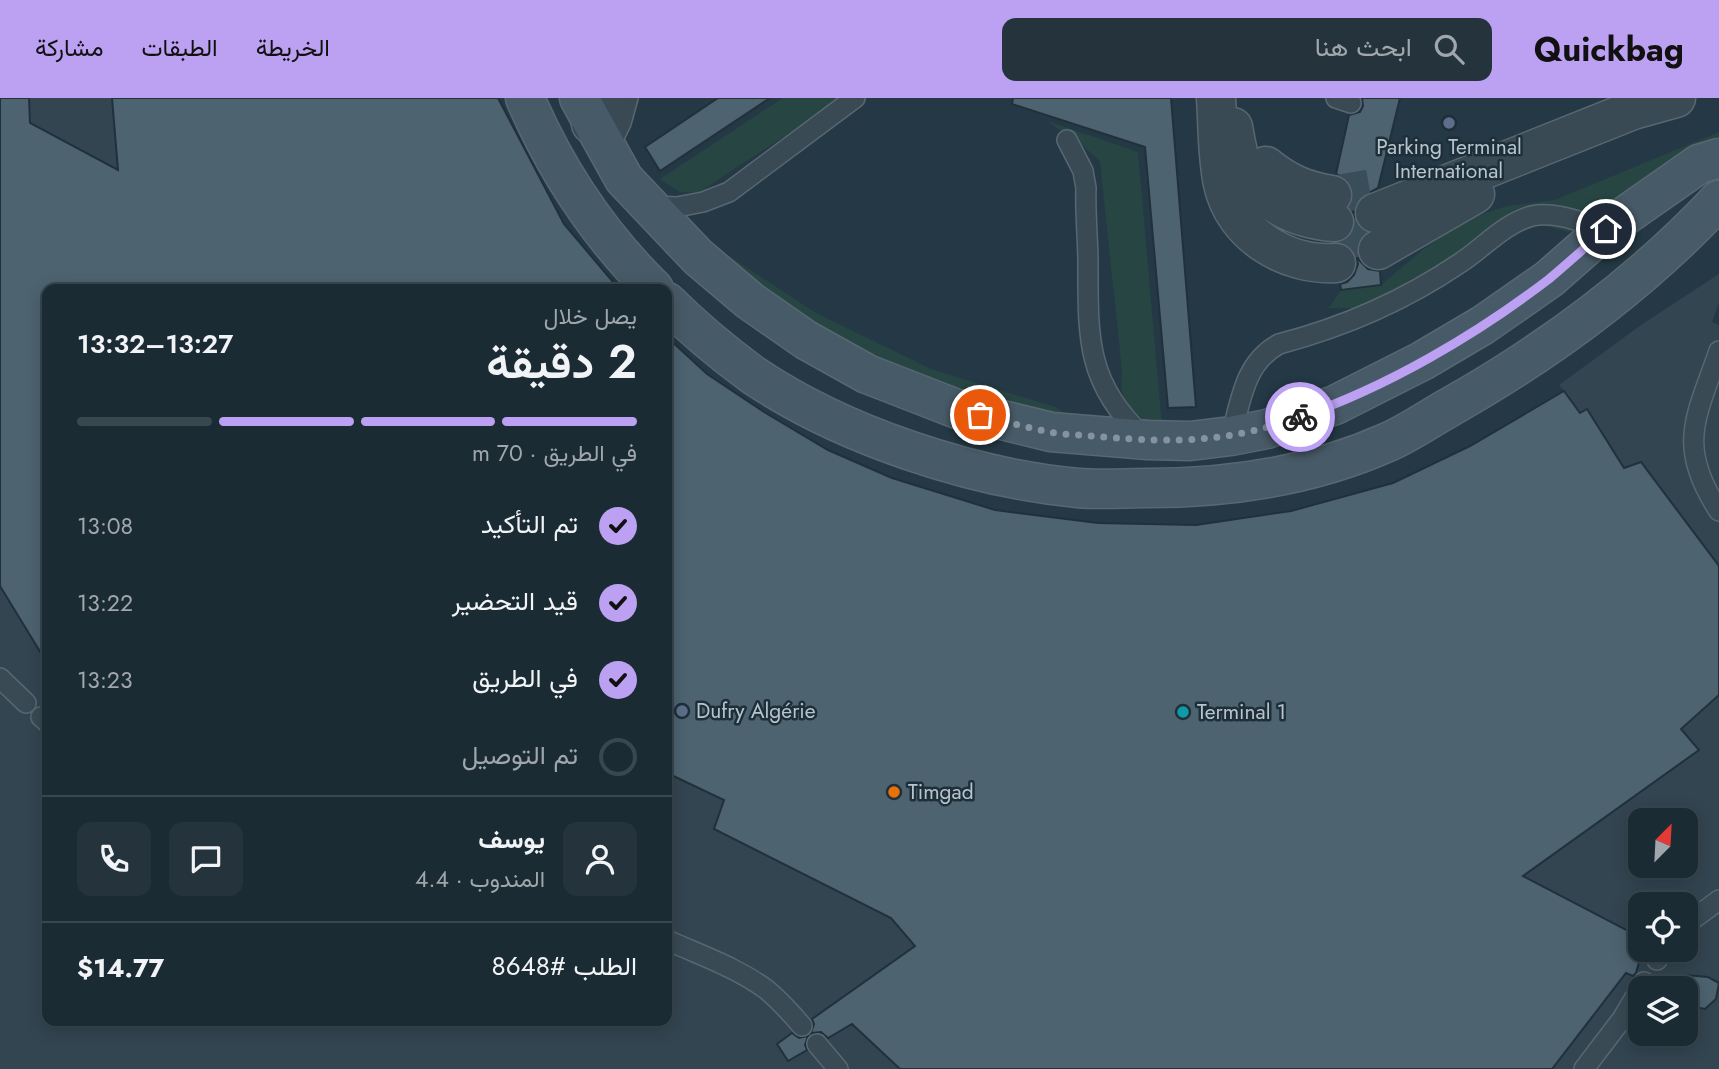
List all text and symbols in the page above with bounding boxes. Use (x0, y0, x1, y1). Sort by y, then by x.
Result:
search box (1002, 18, 1492, 81)
text: Quickbag (1534, 26, 1684, 73)
text: ابحث هنا (1315, 28, 1412, 66)
text: مشاركة (35, 30, 103, 65)
text: الطبقات (141, 30, 218, 65)
text: الخريطة (256, 30, 330, 65)
icon: search (1430, 30, 1468, 68)
marker: Parking Terminal International (1441, 115, 1457, 131)
place label: Parking Terminal International (1376, 132, 1522, 186)
pin (1576, 199, 1636, 259)
icon: home (1587, 210, 1625, 248)
text: يصل خلال (544, 299, 637, 333)
text: 13:27–13:32 (77, 325, 233, 363)
text: 2 دقيقة (486, 329, 637, 395)
courier (1265, 382, 1335, 452)
pin (950, 385, 1010, 445)
icon: bag (961, 396, 999, 434)
icon: bike (1281, 398, 1319, 436)
text: في الطريق · 70 m (472, 436, 637, 470)
text: تم التأكيد (481, 505, 578, 543)
icon: check (599, 507, 637, 545)
text: 13:08 (77, 509, 133, 543)
text: قيد التحضير (452, 582, 578, 620)
icon: check (599, 584, 637, 622)
text: 13:22 (77, 586, 133, 620)
text: في الطريق (472, 659, 578, 697)
icon: check (599, 661, 637, 699)
text: 13:23 (77, 663, 132, 697)
place label: Dufry Algérie (696, 696, 816, 726)
place label: Terminal 1 (1197, 697, 1286, 727)
marker: Dufry Algérie (674, 703, 690, 719)
marker: Terminal 1 (1175, 704, 1191, 720)
text: تم التوصيل (462, 736, 578, 774)
place label: Timgad (908, 777, 974, 807)
marker: Timgad (886, 784, 902, 800)
north arrow (1628, 808, 1698, 878)
map controls (1628, 808, 1698, 1046)
text: يوسف (478, 820, 545, 858)
button: phone (77, 822, 151, 896)
button: chat (169, 822, 243, 896)
button: person (563, 822, 637, 896)
text: المندوب · 4.4 (415, 862, 545, 896)
button: locate (1628, 892, 1698, 962)
text: الطلب #8648 (491, 947, 637, 985)
text: $14.77 (77, 949, 164, 987)
button: layers (1628, 976, 1698, 1046)

